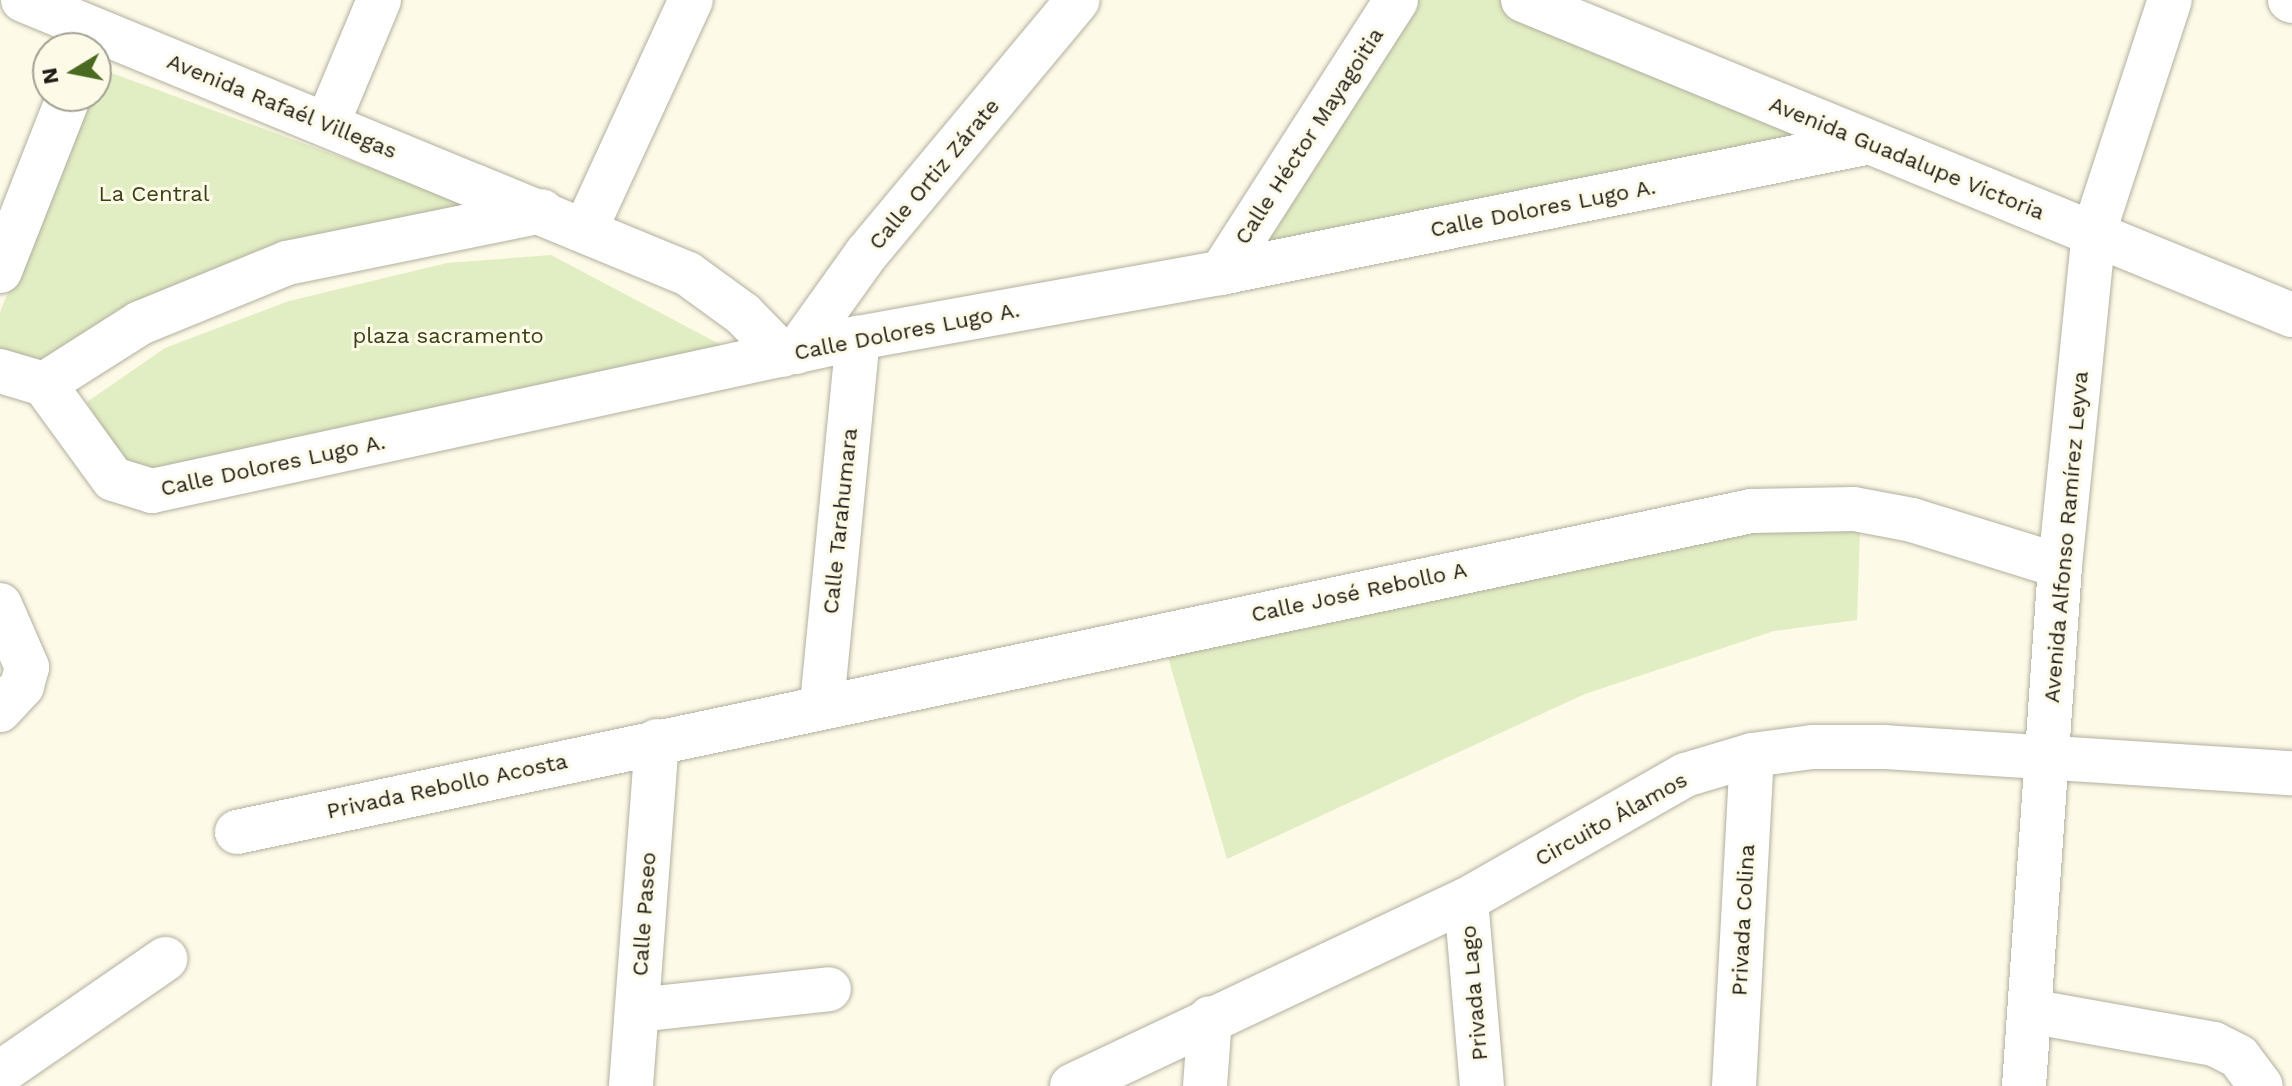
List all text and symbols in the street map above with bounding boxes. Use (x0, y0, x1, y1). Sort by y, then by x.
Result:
street label: Calle Héctor Mayagoitia (1229, 23, 1389, 249)
north arrow (32, 32, 112, 112)
street label: Avenida Rafaél Villegas (162, 47, 402, 165)
text: N (36, 66, 64, 86)
street label: Avenida Guadalupe Victoria (1765, 90, 2049, 226)
street label: Calle Ortiz Zárate (863, 93, 1005, 255)
street label: Calle Dolores Lugo A. (1428, 173, 1658, 243)
park label: La Central (98, 181, 210, 207)
street label: Calle Dolores Lugo A. (792, 296, 1022, 366)
park label: plaza sacramento (352, 323, 544, 349)
street label: Avenida Alfonso Ramírez Leyva (2038, 369, 2094, 705)
street label: Calle Tarahumara (817, 426, 863, 616)
street label: Calle Dolores Lugo A. (158, 428, 388, 502)
street label: Calle José Rebollo A (1248, 556, 1470, 628)
street label: Privada Rebollo Acosta (324, 747, 570, 825)
street label: Circuito Álamos (1530, 766, 1692, 872)
street label: Privada Colina (1726, 843, 1760, 997)
street label: Calle Paseo (626, 851, 662, 977)
street label: Privada Lago (1455, 924, 1493, 1062)

